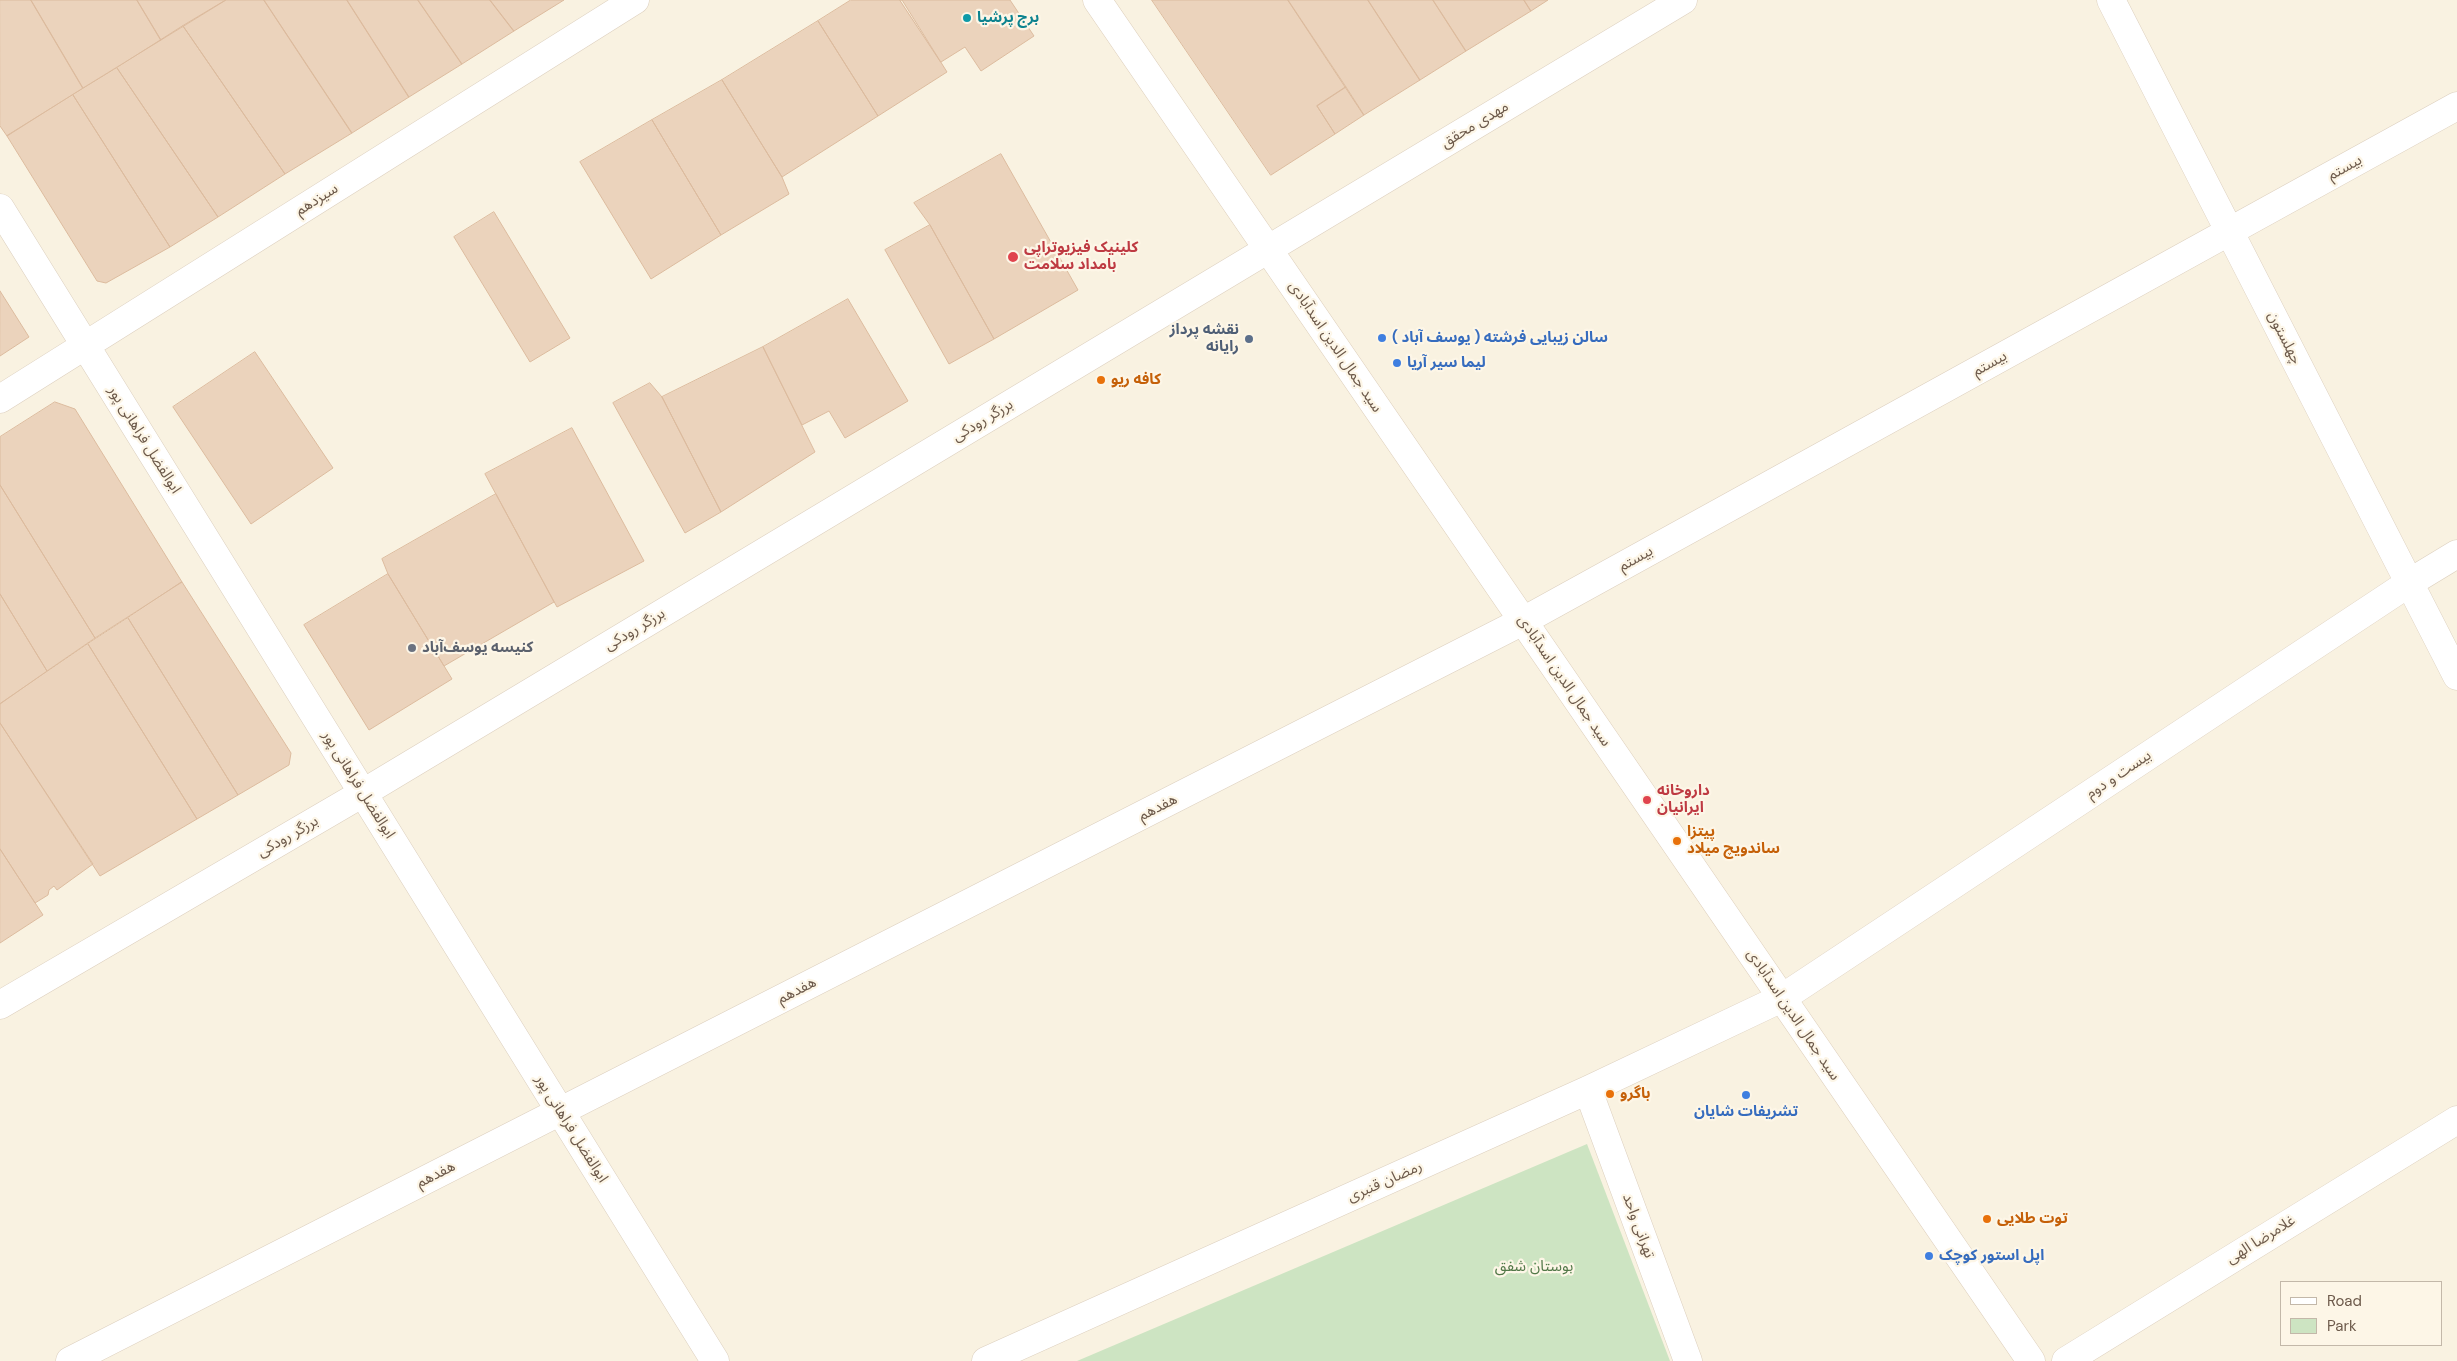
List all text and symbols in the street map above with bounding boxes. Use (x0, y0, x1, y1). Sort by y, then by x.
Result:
place label: برج پرشیا (977, 9, 1039, 27)
marker: برج پرشیا (961, 12, 973, 24)
street label: مهدی محقق (1438, 98, 1512, 152)
street label: بیستم (2325, 151, 2365, 185)
street label: سیزدهم (292, 180, 342, 220)
place label: کلینیک فیزیوتراپی بامداد سلامت (1024, 239, 1138, 274)
marker: کلینیک فیزیوتراپی بامداد سلامت (1006, 250, 1020, 264)
street label: سید جمال الدین اسدآبادی (1284, 278, 1386, 416)
street label: چهلستون (2263, 309, 2305, 367)
place label: نقشه پرداز رایانه (1169, 321, 1239, 356)
place label: سالن زیبایی فرشته ( یوسف آباد ) (1392, 329, 1608, 347)
marker: سالن زیبایی فرشته ( یوسف آباد ) (1376, 332, 1388, 344)
marker: نقشه پرداز رایانه (1243, 333, 1255, 345)
street label: بیستم (1970, 347, 2010, 381)
place label: لیما سیر آریا (1407, 354, 1486, 372)
marker: لیما سیر آریا (1391, 357, 1403, 369)
place label: کافه ریو (1111, 371, 1161, 389)
marker: کافه ریو (1095, 374, 1107, 386)
street label: ابوالفضل فراهانی پور (104, 383, 184, 497)
street label: برزگر رودکی (949, 396, 1017, 446)
street label: بیستم (1616, 542, 1656, 576)
street label: برزگر رودکی (601, 605, 669, 655)
street label: سید جمال الدین اسدآبادی (1513, 612, 1615, 750)
place label: کنیسه یوسف‌آباد (422, 639, 533, 657)
marker: کنیسه یوسف‌آباد (406, 642, 418, 654)
street label: ابوالفضل فراهانی پور (318, 728, 398, 842)
street label: بیست و دوم (2083, 747, 2155, 803)
place label: داروخانه ایرانیان (1657, 782, 1710, 817)
street label: هفدهم (1136, 791, 1180, 825)
marker: داروخانه ایرانیان (1641, 794, 1653, 806)
street label: برزگر رودکی (254, 812, 322, 862)
place label: پیتزا ساندویچ میلاد (1687, 823, 1780, 858)
marker: پیتزا ساندویچ میلاد (1671, 835, 1683, 847)
street label: سید جمال الدین اسدآبادی (1742, 946, 1844, 1084)
street label: هفدهم (775, 974, 819, 1008)
street label: ابوالفضل فراهانی پور (531, 1072, 611, 1186)
place label: باگرو (1620, 1085, 1651, 1103)
marker: باگرو (1604, 1088, 1616, 1100)
marker: تشریفات شایان (1740, 1089, 1752, 1101)
place label: تشریفات شایان (1694, 1103, 1798, 1121)
street label: هفدهم (414, 1158, 458, 1192)
street label: رمضان قنبری (1345, 1158, 1425, 1206)
street label: تهرانی واحد (1618, 1191, 1658, 1261)
place label: توت طلایى (1997, 1210, 2068, 1228)
street label: غلامرضا الهی (2223, 1212, 2299, 1268)
marker: توت طلایى (1981, 1213, 1993, 1225)
place label: اپل استور کوچک (1939, 1247, 2044, 1265)
marker: اپل استور کوچک (1923, 1250, 1935, 1262)
park label: بوستان شفق (1495, 1258, 1573, 1276)
legend (2280, 1281, 2442, 1346)
text: Road (2327, 1291, 2362, 1311)
text: Park (2327, 1316, 2357, 1336)

